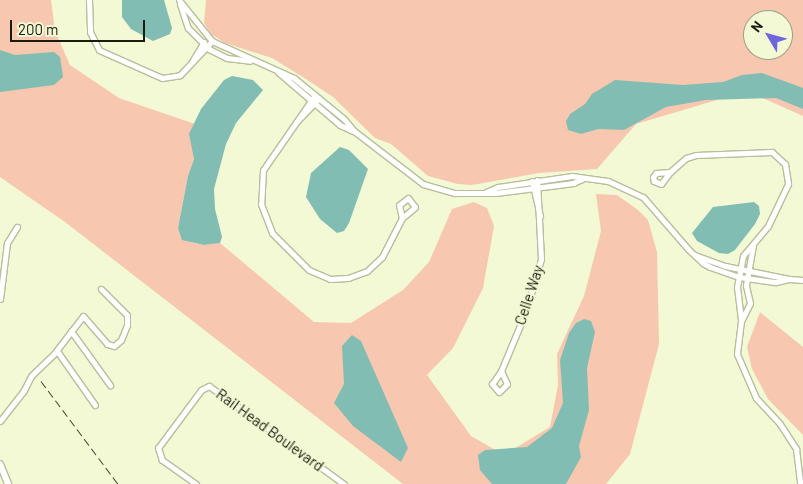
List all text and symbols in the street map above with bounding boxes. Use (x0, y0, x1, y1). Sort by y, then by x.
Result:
scale bar (12, 10, 148, 42)
north arrow (743, 10, 793, 60)
text: N (747, 17, 766, 35)
text: 200 m (18, 20, 58, 38)
street label: Celle Way (511, 263, 547, 327)
street label: Rail Head Boulevard (213, 385, 327, 475)

